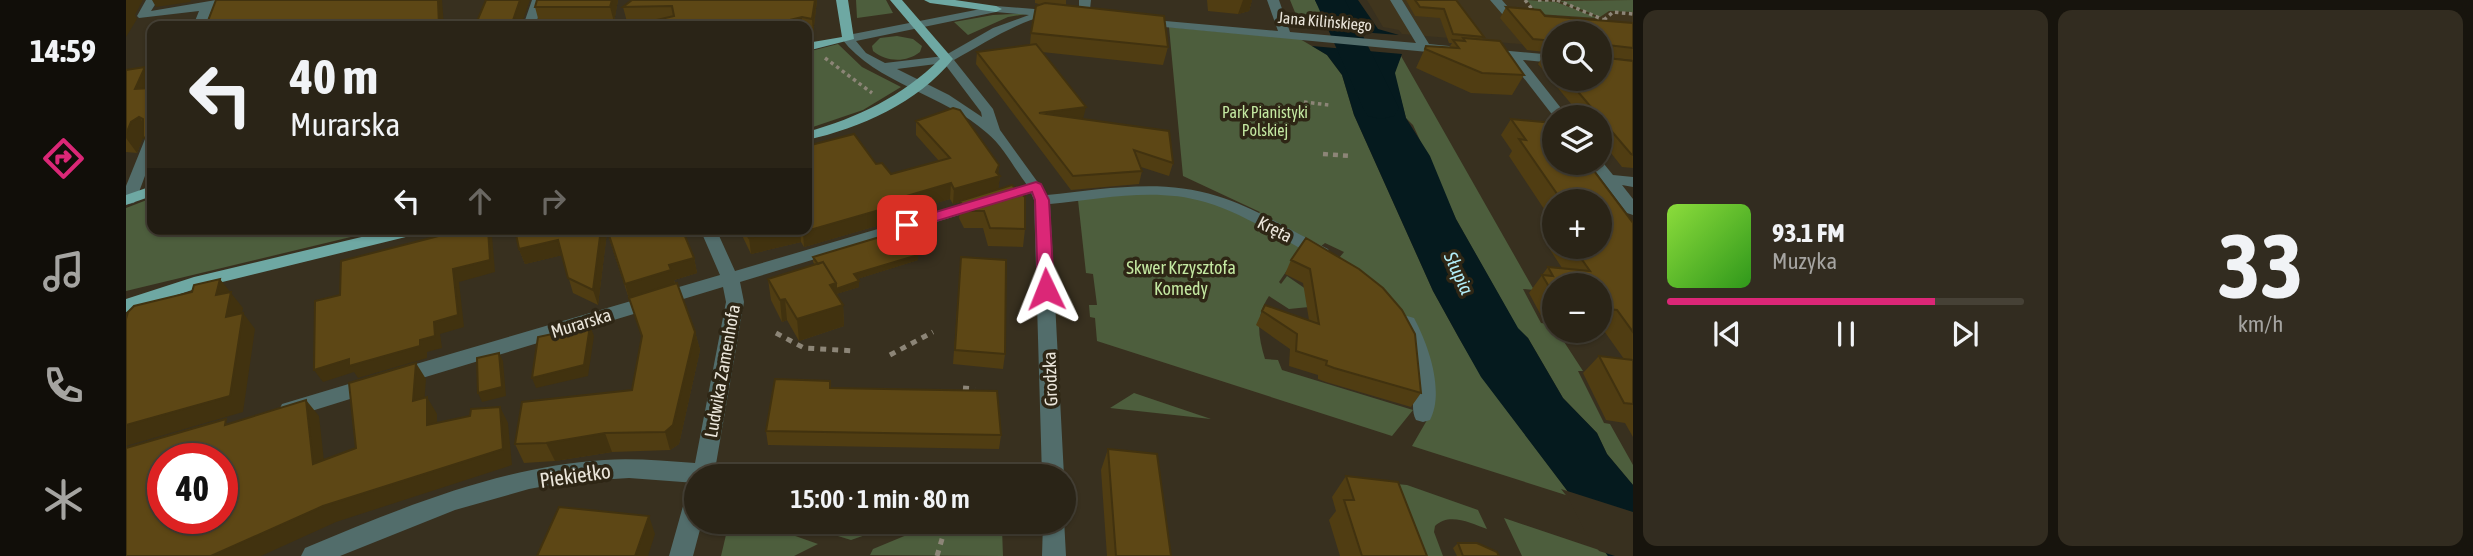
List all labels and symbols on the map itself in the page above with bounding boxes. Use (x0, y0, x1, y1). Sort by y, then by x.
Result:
street label: Jana Kilińskiego (1277, 8, 1373, 35)
park label: Park Pianistyki Polskiej (1222, 103, 1308, 140)
pin (877, 195, 937, 255)
street label: Kręta (1254, 212, 1296, 246)
water label: Słupia (1439, 247, 1478, 298)
position arrow (1009, 252, 1083, 326)
park label: Skwer Krzysztofa Komedy (1126, 257, 1236, 299)
street label: Ludwika Zamenhofa (700, 303, 744, 439)
street label: Murarska (548, 304, 614, 342)
street label: Grodzka (1039, 351, 1061, 407)
speed limit sign: 40 (147, 443, 238, 534)
street label: Piekiełko (538, 458, 612, 492)

